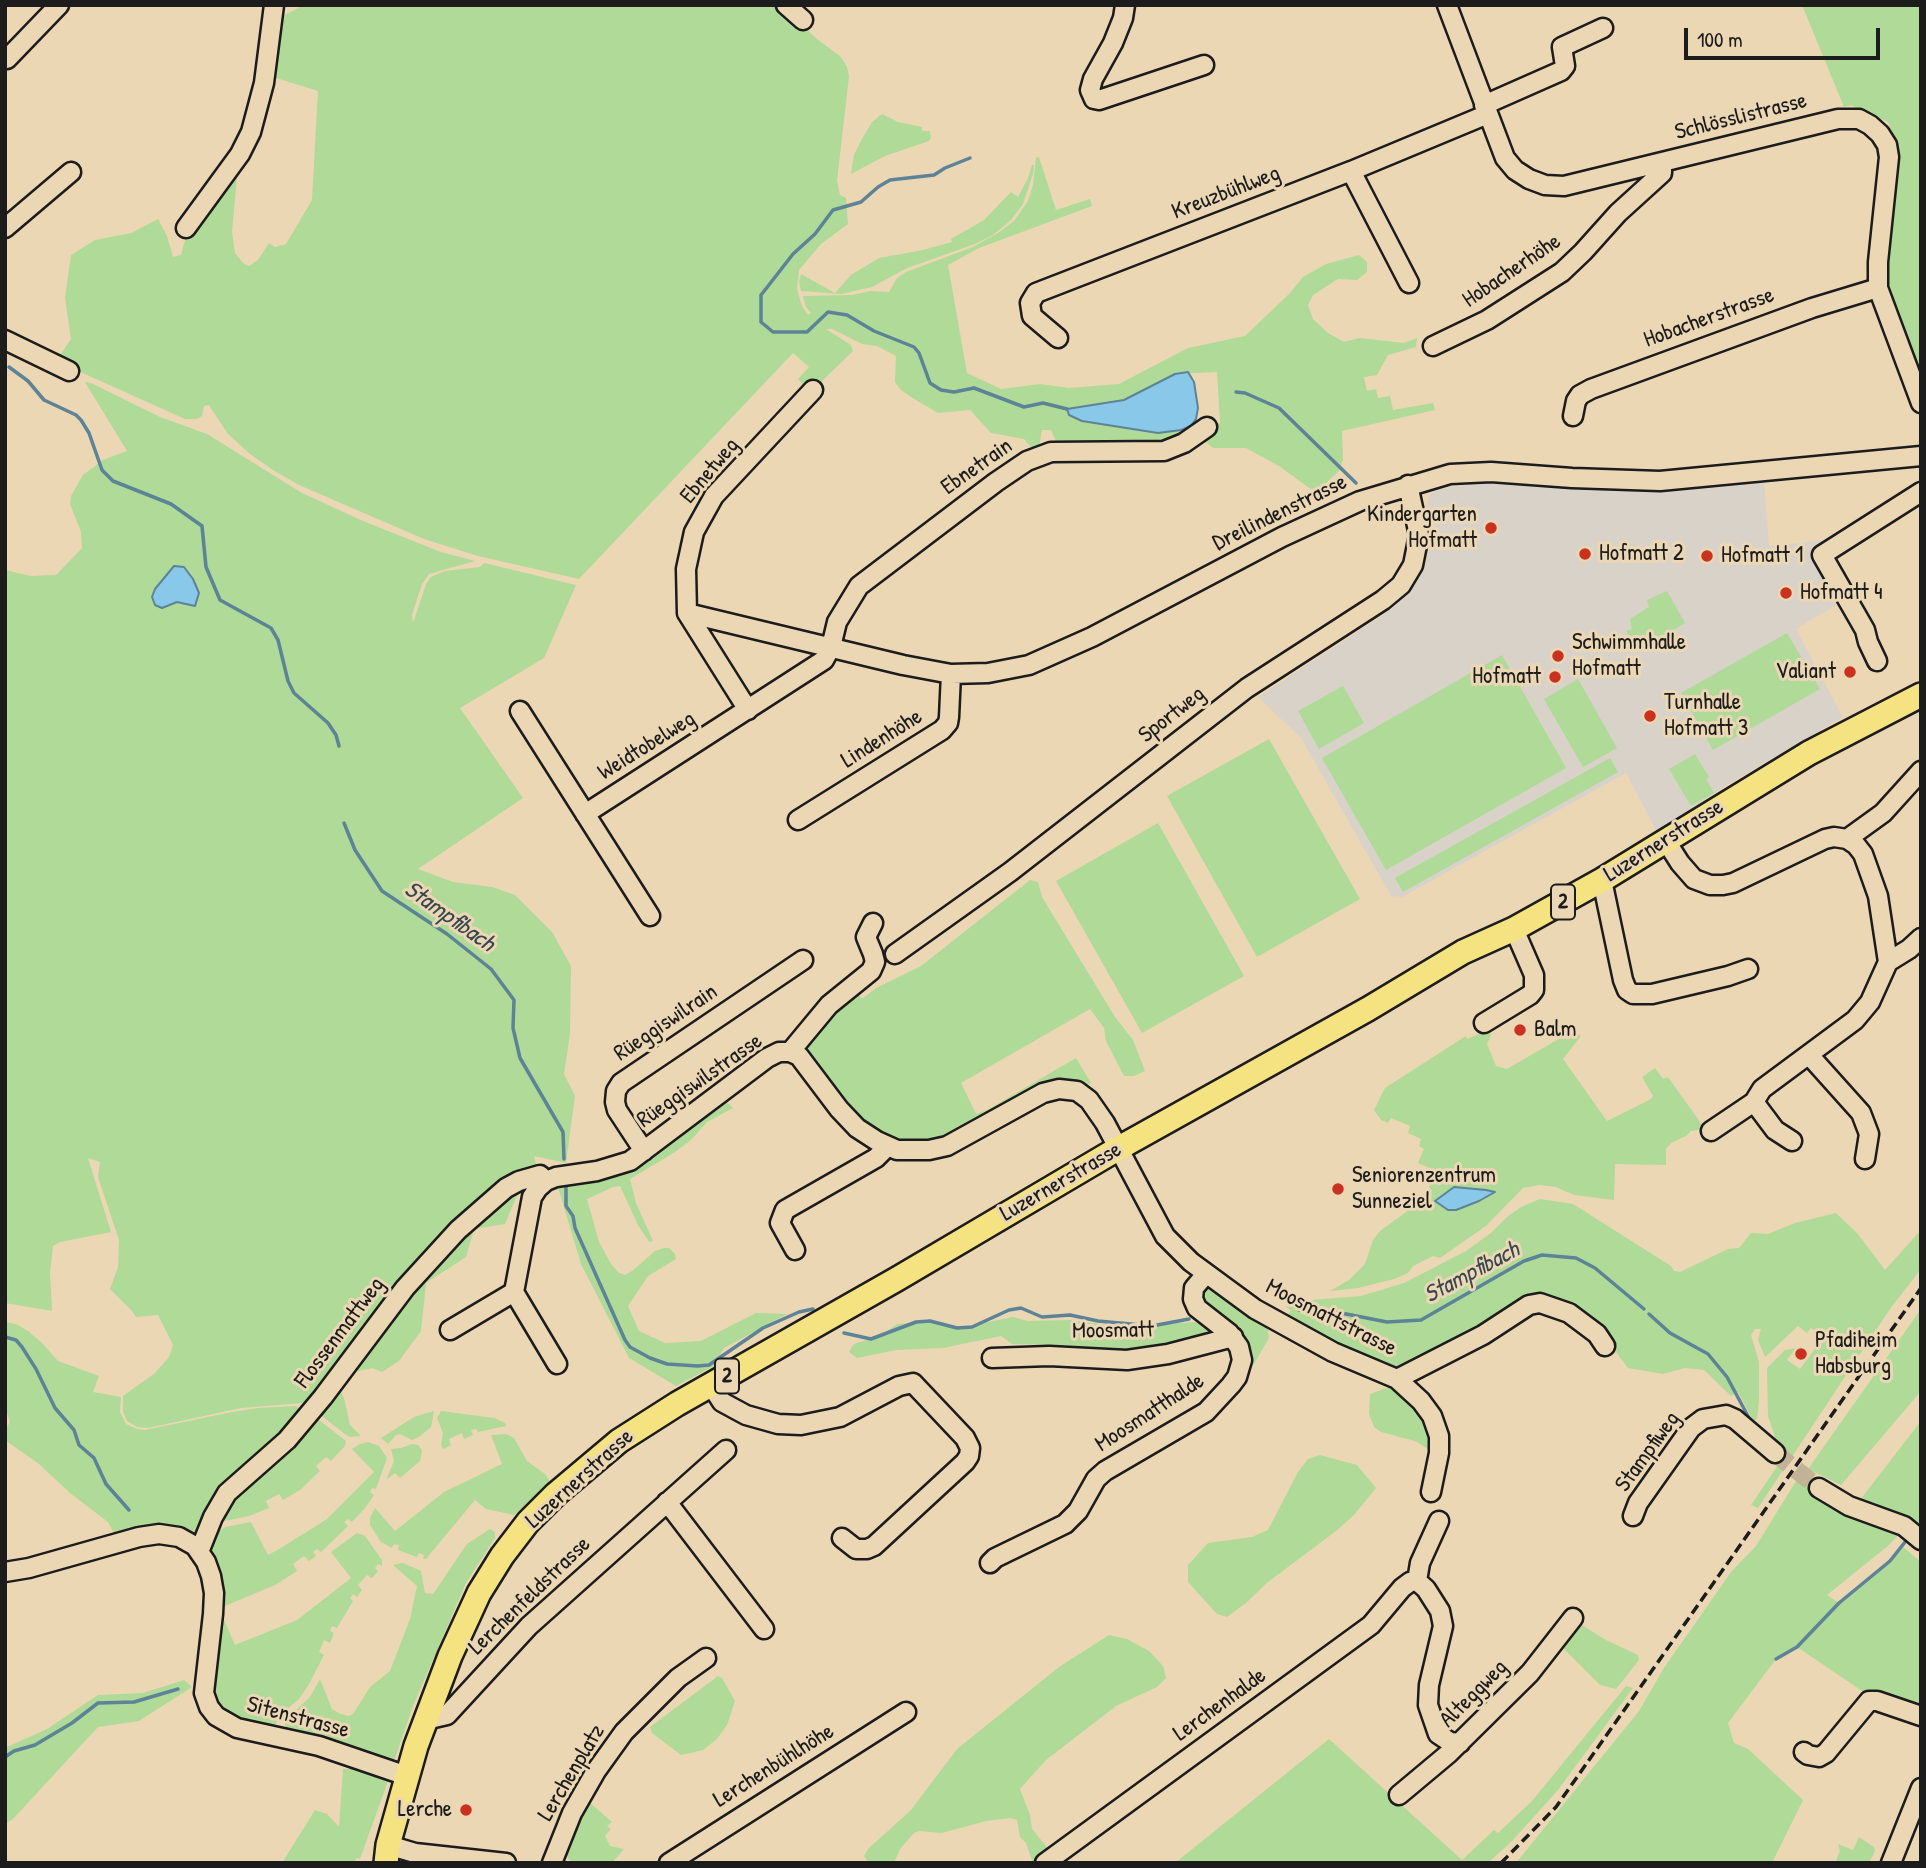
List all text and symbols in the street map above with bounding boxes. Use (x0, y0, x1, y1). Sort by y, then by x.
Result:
scale bar (1688, 14, 1884, 58)
text: 100 m (1697, 25, 1743, 54)
street label: Schlösslistrasse (1672, 87, 1810, 147)
street label: Kreuzbühlweg (1168, 160, 1284, 226)
street label: Hobacherhöhe (1458, 228, 1566, 314)
street label: Hobacherstrasse (1640, 282, 1778, 354)
street label: Ebnetweg (675, 433, 745, 509)
street label: Ebnetrain (936, 433, 1018, 501)
street label: Dreilindenstrasse (1208, 469, 1352, 557)
place label: Kindergarten Hofmatt (1367, 501, 1477, 555)
marker: Kindergarten Hofmatt (1483, 520, 1499, 536)
place label: Hofmatt 2 (1599, 540, 1684, 568)
place label: Hofmatt 1 (1721, 542, 1803, 570)
marker: Hofmatt 2 (1577, 546, 1593, 562)
marker: Hofmatt 1 (1699, 548, 1715, 564)
place label: Hofmatt 4 (1800, 579, 1883, 607)
marker: Hofmatt 4 (1778, 585, 1794, 601)
place label: Schwimmhalle Hofmatt (1572, 629, 1686, 683)
marker: Schwimmhalle Hofmatt (1550, 648, 1566, 664)
place label: Valiant (1775, 658, 1836, 686)
place label: Hofmatt (1472, 663, 1541, 691)
marker: Valiant (1842, 664, 1858, 680)
marker: Hofmatt (1547, 669, 1563, 685)
street label: Sportweg (1133, 681, 1211, 749)
place label: Turnhalle Hofmatt 3 (1664, 689, 1748, 743)
street label: Lindenhöhe (836, 703, 928, 775)
street label: Weidtobelweg (593, 705, 701, 787)
marker: Turnhalle Hofmatt 3 (1642, 708, 1658, 724)
street label: Luzernerstrasse (1599, 793, 1729, 889)
water label: Stampfibach (398, 876, 500, 958)
road number: 2 (1551, 884, 1575, 920)
street label: Rüeggiswilrain (609, 978, 723, 1068)
place label: Balm (1534, 1016, 1576, 1044)
marker: Balm (1512, 1022, 1528, 1038)
street label: Rüeggiswilstrasse (632, 1028, 768, 1134)
street label: Luzernerstrasse (995, 1136, 1127, 1228)
place label: Seniorenzentrum Sunneziel (1352, 1162, 1496, 1216)
marker: Seniorenzentrum Sunneziel (1330, 1181, 1346, 1197)
water label: Stampfibach (1420, 1236, 1524, 1310)
street label: Flossenmattweg (289, 1272, 391, 1394)
street label: Moosmattstrasse (1261, 1273, 1401, 1363)
street label: Moosmatt (1072, 1316, 1154, 1346)
place label: Pfadiheim Habsburg (1815, 1327, 1897, 1381)
marker: Pfadiheim Habsburg (1793, 1346, 1809, 1362)
road number: 2 (715, 1358, 739, 1394)
street label: Moosmatthalde (1090, 1368, 1210, 1458)
street label: Stampfiweg (1610, 1407, 1686, 1497)
street label: Luzernerstrasse (520, 1423, 640, 1535)
street label: Lerchenfeldstrasse (463, 1531, 597, 1661)
street label: Alteggweg (1434, 1654, 1514, 1734)
street label: Lerchenhalde (1168, 1662, 1272, 1748)
street label: Sitenstrasse (244, 1691, 352, 1745)
street label: Lerchenbühlhöhe (709, 1718, 839, 1814)
street label: Lerchenplatz (533, 1720, 611, 1826)
place label: Lerche (398, 1796, 452, 1824)
marker: Lerche (458, 1802, 474, 1818)

